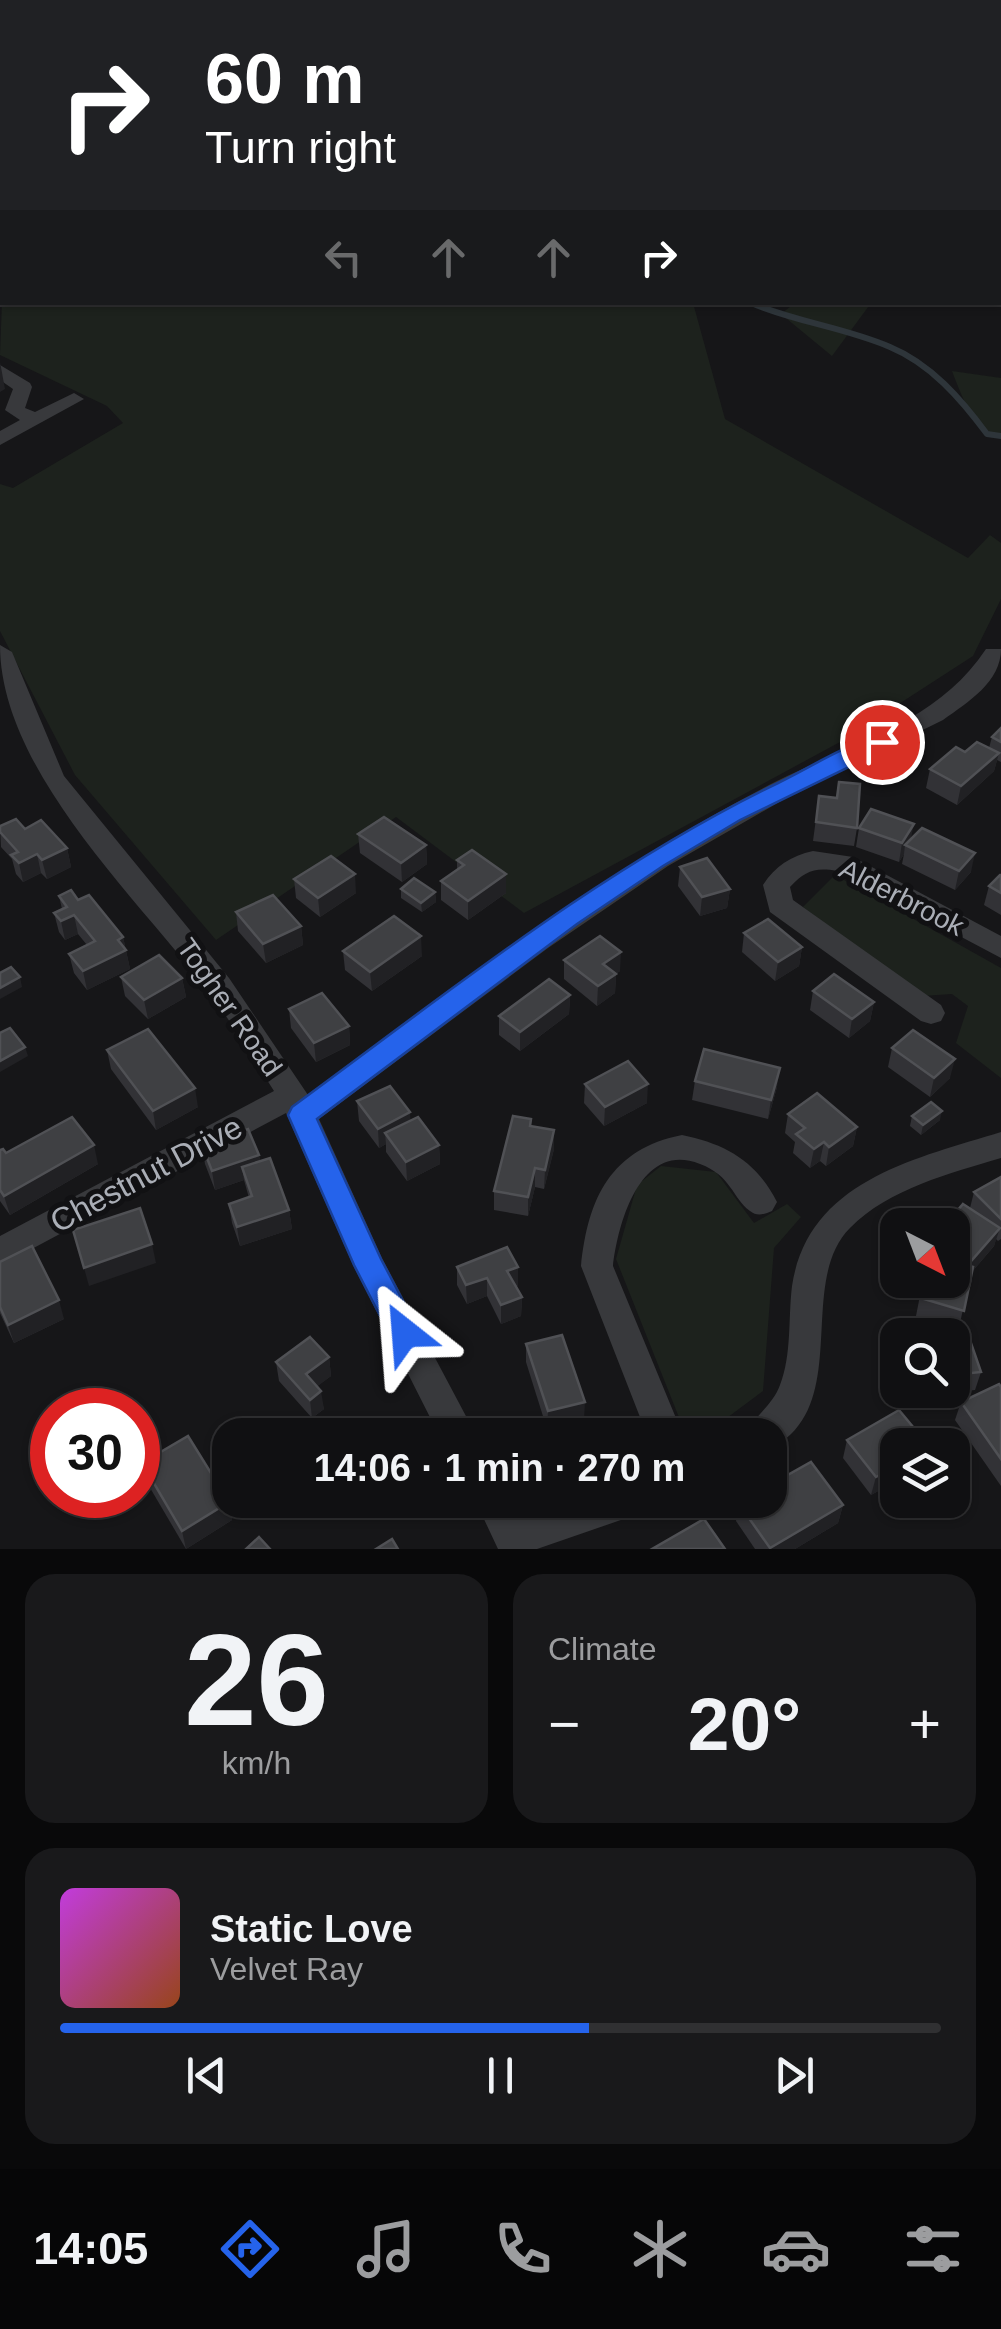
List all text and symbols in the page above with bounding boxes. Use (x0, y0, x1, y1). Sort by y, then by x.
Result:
icon: right (40, 40, 170, 170)
text: 60 m (205, 40, 365, 118)
text: Turn right (205, 122, 396, 173)
icon: left (316, 230, 371, 285)
icon: ahead (421, 230, 476, 285)
icon: ahead (526, 230, 581, 285)
icon: right (631, 230, 686, 285)
pin (840, 700, 925, 785)
icon: arrive (855, 715, 910, 770)
street label: Alderbrook (834, 853, 970, 942)
street label: Togher Road (171, 933, 288, 1082)
street label: Chestnut Drive (44, 1108, 248, 1240)
north arrow (880, 1208, 970, 1298)
map controls (880, 1208, 970, 1518)
position arrow (353, 1281, 457, 1385)
button: search (880, 1318, 970, 1408)
speed limit sign: 30 (30, 1388, 160, 1518)
button: layers (880, 1428, 970, 1518)
text: 14:06 · 1 min · 270 m (314, 1447, 685, 1489)
text: 26 (184, 1607, 329, 1753)
text: Climate (548, 1631, 656, 1667)
text: 20° (688, 1682, 801, 1766)
text: − (548, 1693, 580, 1755)
text: + (909, 1693, 941, 1755)
text: km/h (222, 1745, 291, 1781)
text: Static Love (210, 1908, 413, 1950)
text: Velvet Ray (210, 1951, 363, 1987)
icon: previous (179, 2048, 234, 2103)
icon: pause (473, 2048, 528, 2103)
icon: next (767, 2048, 822, 2103)
icon: directions (215, 2214, 285, 2284)
icon: music (351, 2214, 421, 2284)
icon: phone (488, 2214, 558, 2284)
icon: climate (625, 2214, 695, 2284)
icon: car (761, 2214, 831, 2284)
icon: filters (898, 2214, 968, 2284)
text: 14:05 (33, 2223, 148, 2274)

